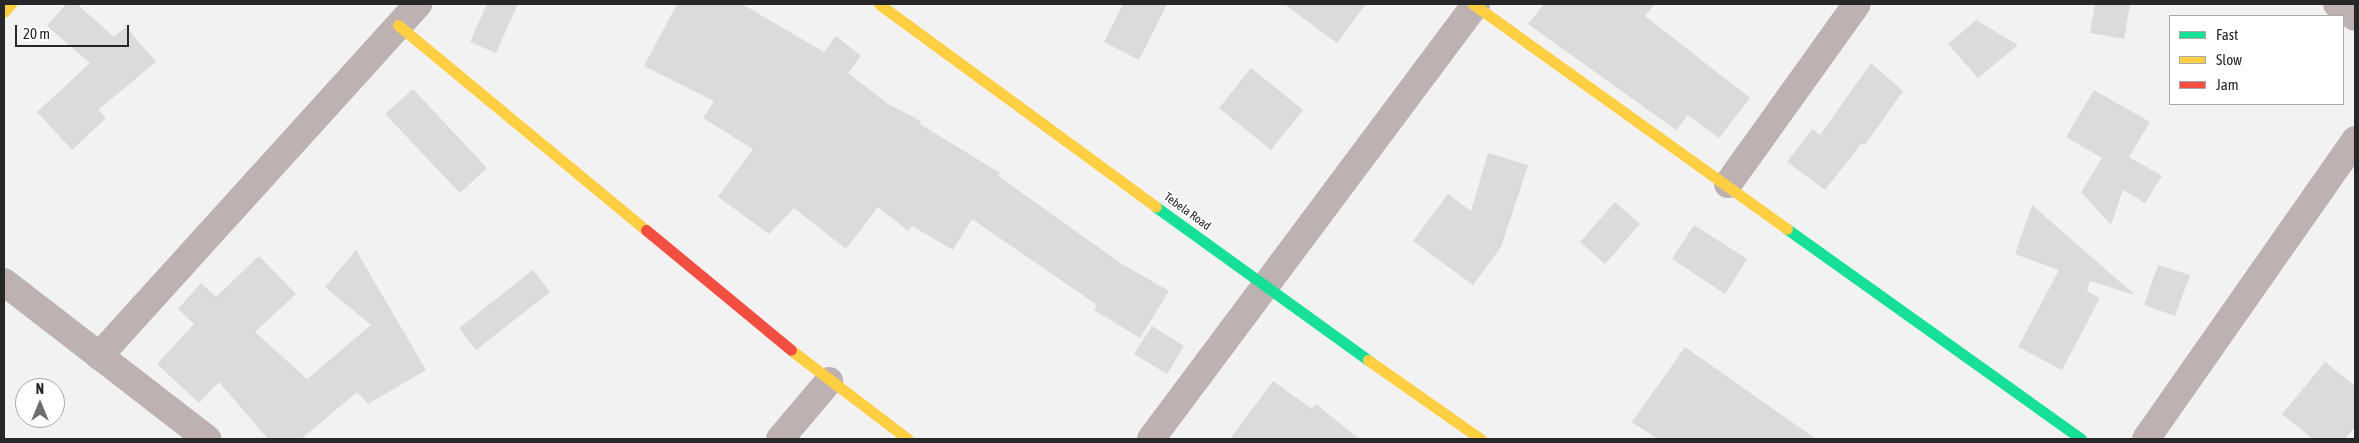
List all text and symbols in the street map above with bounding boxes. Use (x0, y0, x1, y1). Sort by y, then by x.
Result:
scale bar (18, 15, 131, 47)
legend (2169, 15, 2344, 105)
text: 20 m (23, 25, 50, 42)
text: Fast (2216, 26, 2238, 43)
text: Slow (2216, 51, 2242, 68)
text: Jam (2216, 76, 2239, 93)
street label: Tebela Road (1161, 190, 1213, 234)
north arrow (15, 378, 65, 428)
text: N (36, 381, 44, 397)

